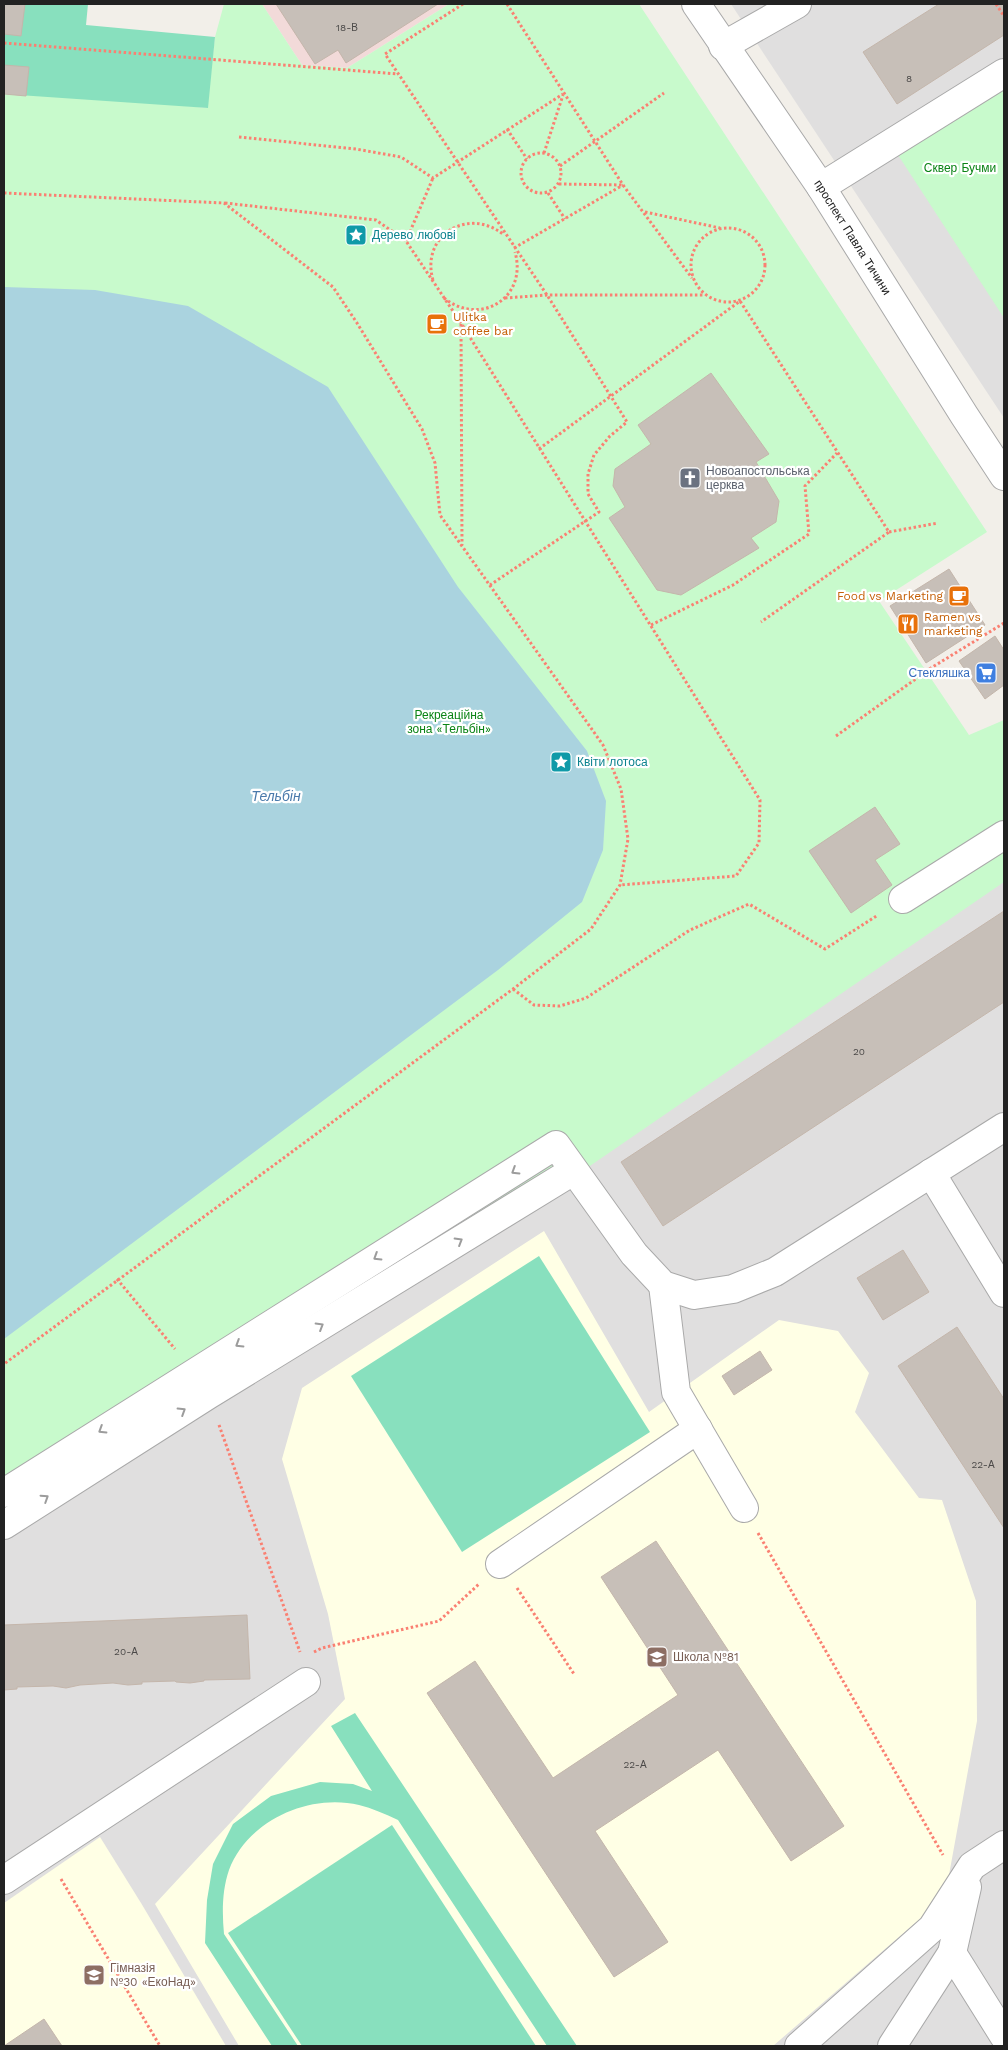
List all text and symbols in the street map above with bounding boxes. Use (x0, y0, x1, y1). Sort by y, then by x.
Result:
house number: 18-В (336, 22, 358, 33)
house number: 8 (906, 73, 912, 84)
park label: Сквер Бучми (924, 161, 996, 175)
street label: проспект Павла Тичини (811, 177, 894, 297)
place icon: Дерево любові (344, 223, 368, 247)
place label: Дерево любові (372, 228, 456, 242)
place label: Ulitka coffee bar (453, 310, 513, 338)
cafe icon: Ulitka coffee bar (425, 312, 449, 336)
place label: Новоапостольська церква (706, 464, 810, 492)
church icon: Новоапостольська церква (678, 466, 702, 490)
cafe icon: Food vs Marketing (947, 584, 971, 608)
place label: Food vs Marketing (837, 589, 944, 603)
place label: Ramen vs marketing (924, 610, 983, 638)
restaurant icon: Ramen vs marketing (896, 612, 920, 636)
supermarket icon: Стекляшка (974, 661, 998, 685)
place label: Стекляшка (909, 666, 970, 680)
park label: Рекреаційна зона «Тельбін» (407, 708, 491, 736)
place icon: Квіти лотоса (549, 750, 573, 774)
place label: Квіти лотоса (577, 755, 648, 769)
water label: Тельбін (251, 788, 301, 804)
house number: 20 (853, 1046, 865, 1057)
one-way arrow (511, 1165, 520, 1175)
one-way arrow (453, 1237, 462, 1247)
one-way arrow (373, 1251, 382, 1261)
one-way arrow (315, 1322, 324, 1332)
one-way arrow (236, 1337, 245, 1347)
one-way arrow (176, 1408, 185, 1417)
one-way arrow (98, 1424, 107, 1434)
house number: 22-А (971, 1459, 995, 1470)
one-way arrow (39, 1495, 48, 1504)
school or university icon: Школа №81 (645, 1645, 669, 1669)
house number: 20-А (114, 1646, 138, 1657)
place label: Школа №81 (673, 1650, 739, 1664)
house number: 22-А (623, 1759, 647, 1770)
place label: Гімназія №30 «ЕкоНад» (110, 1961, 196, 1989)
school or university icon: Гімназія №30 «ЕкоНад» (82, 1963, 106, 1987)

